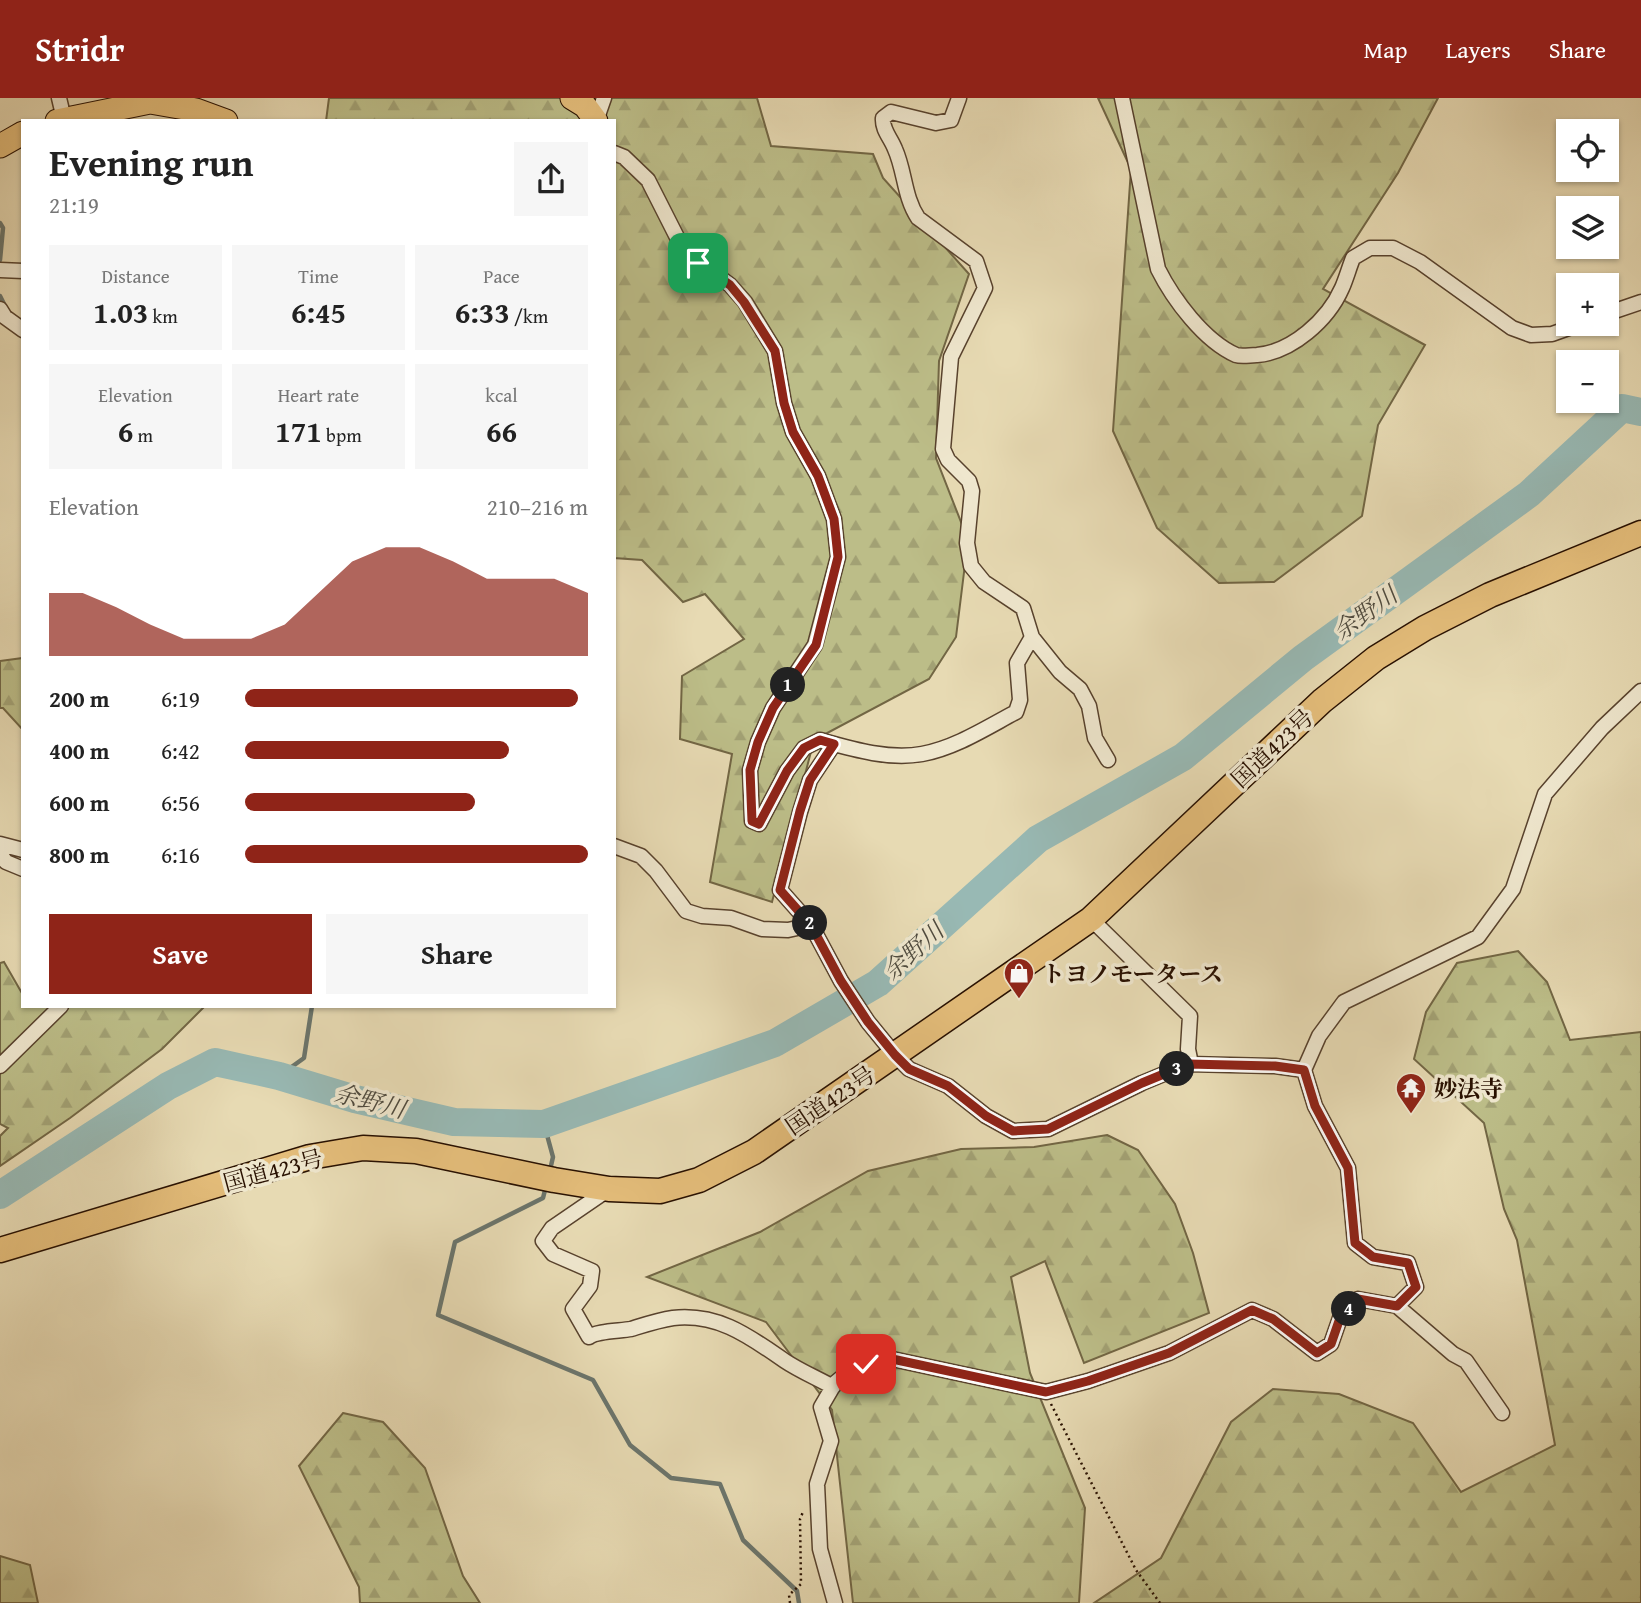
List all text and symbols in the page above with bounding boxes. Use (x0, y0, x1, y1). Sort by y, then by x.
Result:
text: Stridr (35, 25, 124, 73)
text: Map (1364, 32, 1407, 67)
text: Layers (1445, 32, 1511, 67)
text: Share (1549, 32, 1606, 67)
map controls (1556, 119, 1619, 413)
button: locate (1556, 119, 1619, 182)
text: Evening run (49, 134, 253, 190)
button: share (514, 142, 588, 216)
text: 21:19 (49, 188, 99, 221)
button: layers (1556, 196, 1619, 259)
pin (668, 233, 728, 293)
icon: arrive (679, 244, 717, 282)
text: Distance (101, 262, 170, 290)
text: Time (298, 262, 339, 290)
text: Pace (483, 262, 520, 290)
button: + (1556, 273, 1619, 336)
text: 1.03 (93, 290, 148, 334)
text: 6:45 (291, 290, 346, 334)
text: 6:33 (455, 290, 510, 334)
text: km (148, 302, 178, 330)
text: /km (510, 302, 548, 330)
button: − (1556, 350, 1619, 413)
text: Elevation (98, 381, 173, 409)
text: Heart rate (278, 381, 359, 409)
text: kcal (485, 381, 518, 409)
text: 6 (118, 409, 133, 453)
text: 171 (275, 409, 322, 453)
text: 66 (486, 409, 517, 453)
text: m (133, 421, 153, 449)
text: bpm (322, 421, 362, 449)
text: Elevation (49, 490, 139, 523)
text: 210–216 m (487, 490, 588, 523)
water label: 余野川 (1326, 576, 1407, 648)
pin: 1 (770, 668, 806, 702)
text: 1 (783, 670, 792, 698)
text: 200 m (49, 682, 110, 715)
text: 6:19 (161, 682, 200, 715)
street label: 国道423号 (1223, 701, 1321, 795)
text: 400 m (49, 734, 110, 767)
text: 6:42 (161, 734, 200, 767)
text: 600 m (49, 786, 110, 819)
text: 6:56 (161, 786, 200, 819)
text: 800 m (49, 838, 110, 871)
text: 6:16 (161, 838, 200, 871)
pin: 2 (792, 906, 828, 940)
text: 2 (805, 908, 814, 936)
water label: 余野川 (875, 912, 954, 988)
button: Save (49, 914, 312, 994)
button: Share (326, 914, 588, 994)
shop icon: トヨノモータース (1002, 956, 1036, 1000)
place label: トヨノモータース (1042, 957, 1223, 990)
pin: 3 (1160, 1052, 1194, 1086)
text: 3 (1172, 1054, 1181, 1082)
street label: 国道423号 (778, 1058, 882, 1142)
temple icon: 妙法寺 (1394, 1071, 1428, 1115)
place label: 妙法寺 (1434, 1072, 1503, 1105)
water label: 余野川 (331, 1075, 412, 1127)
street label: 国道423号 (219, 1141, 327, 1199)
pin: 4 (1332, 1292, 1366, 1326)
text: 4 (1344, 1294, 1353, 1322)
pin (836, 1334, 896, 1394)
icon: check (847, 1345, 885, 1383)

